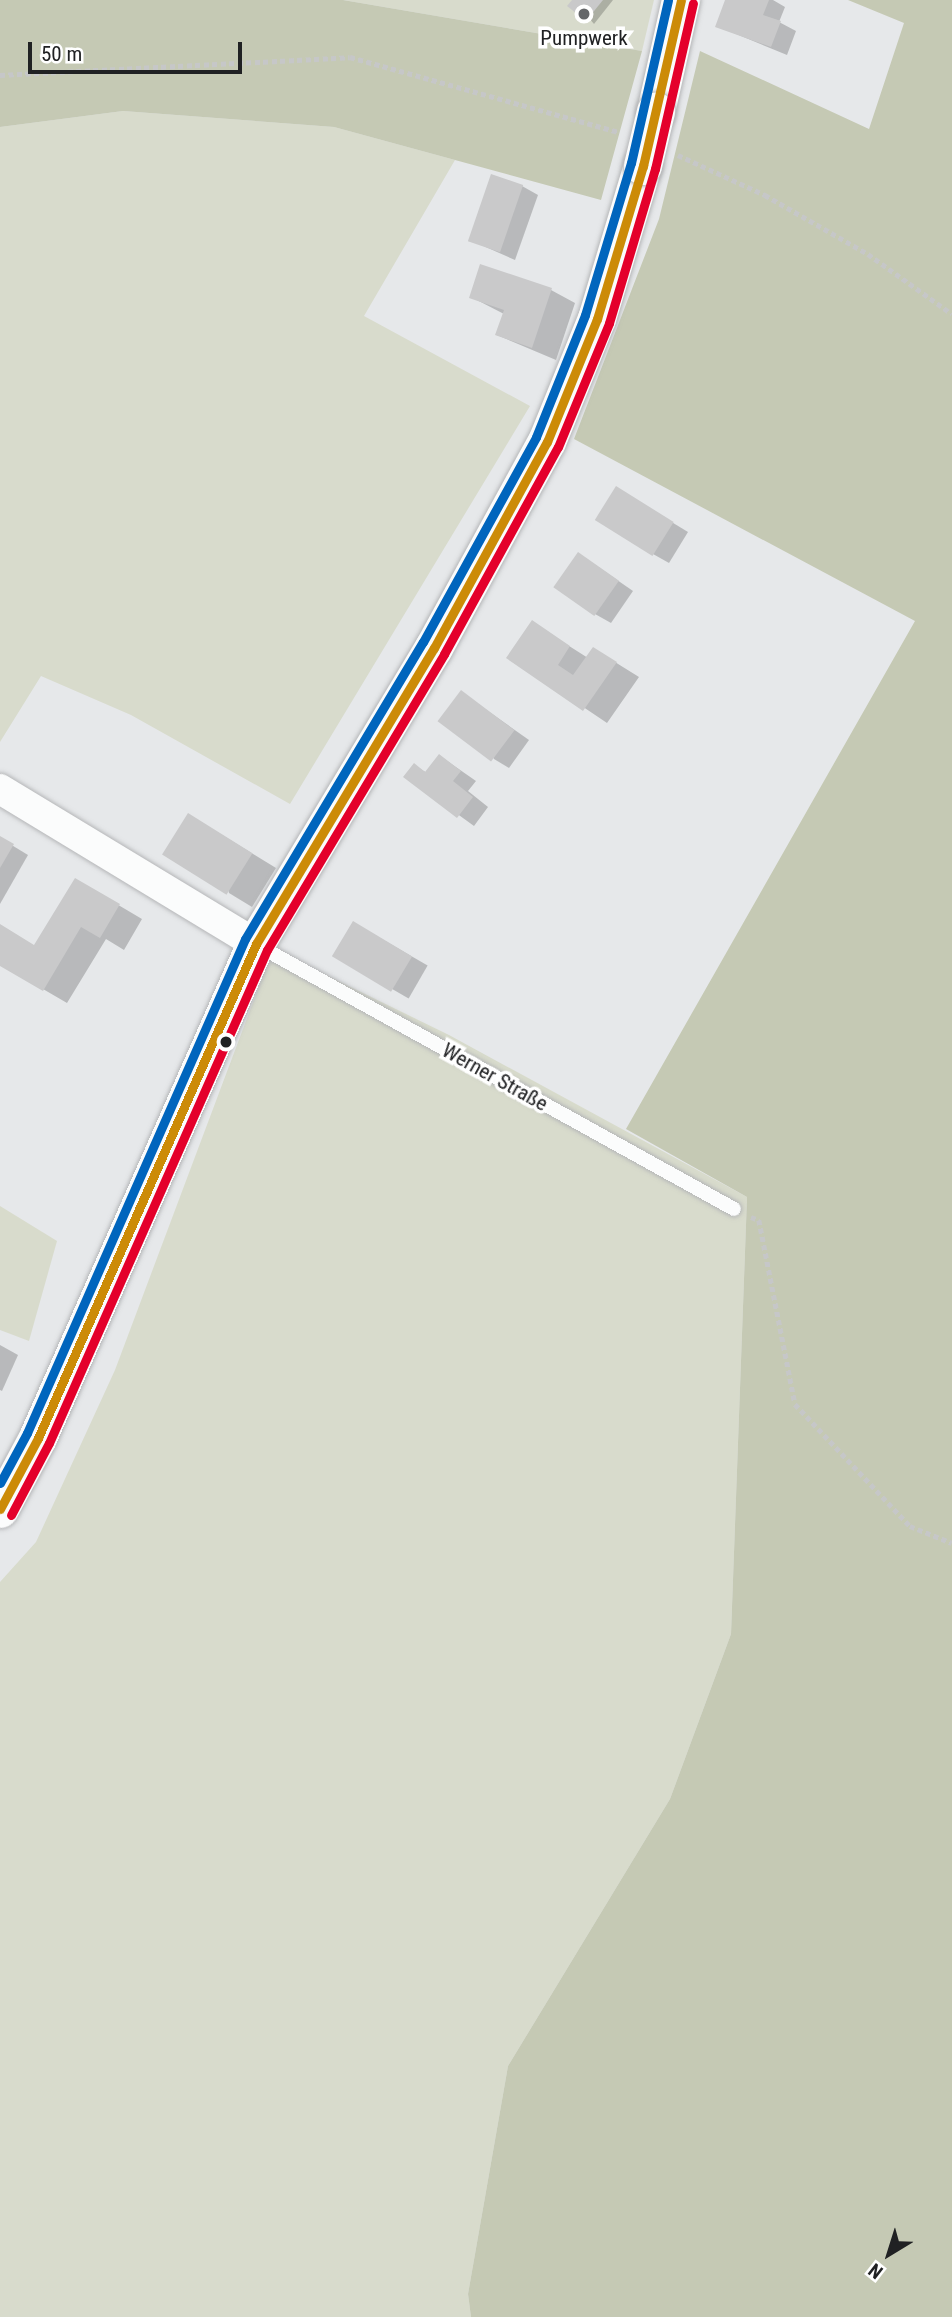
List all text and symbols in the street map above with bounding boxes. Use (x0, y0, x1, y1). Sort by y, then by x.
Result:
marker: Pumpwerk (576, 6, 592, 22)
place label: Pumpwerk (540, 25, 628, 51)
scale bar (32, 28, 245, 72)
text: 50 m (41, 42, 82, 66)
unlabelled marker (219, 1035, 233, 1049)
street label: Werner Straße (438, 1038, 552, 1116)
north arrow (854, 2219, 924, 2289)
text: N (864, 2258, 887, 2284)

